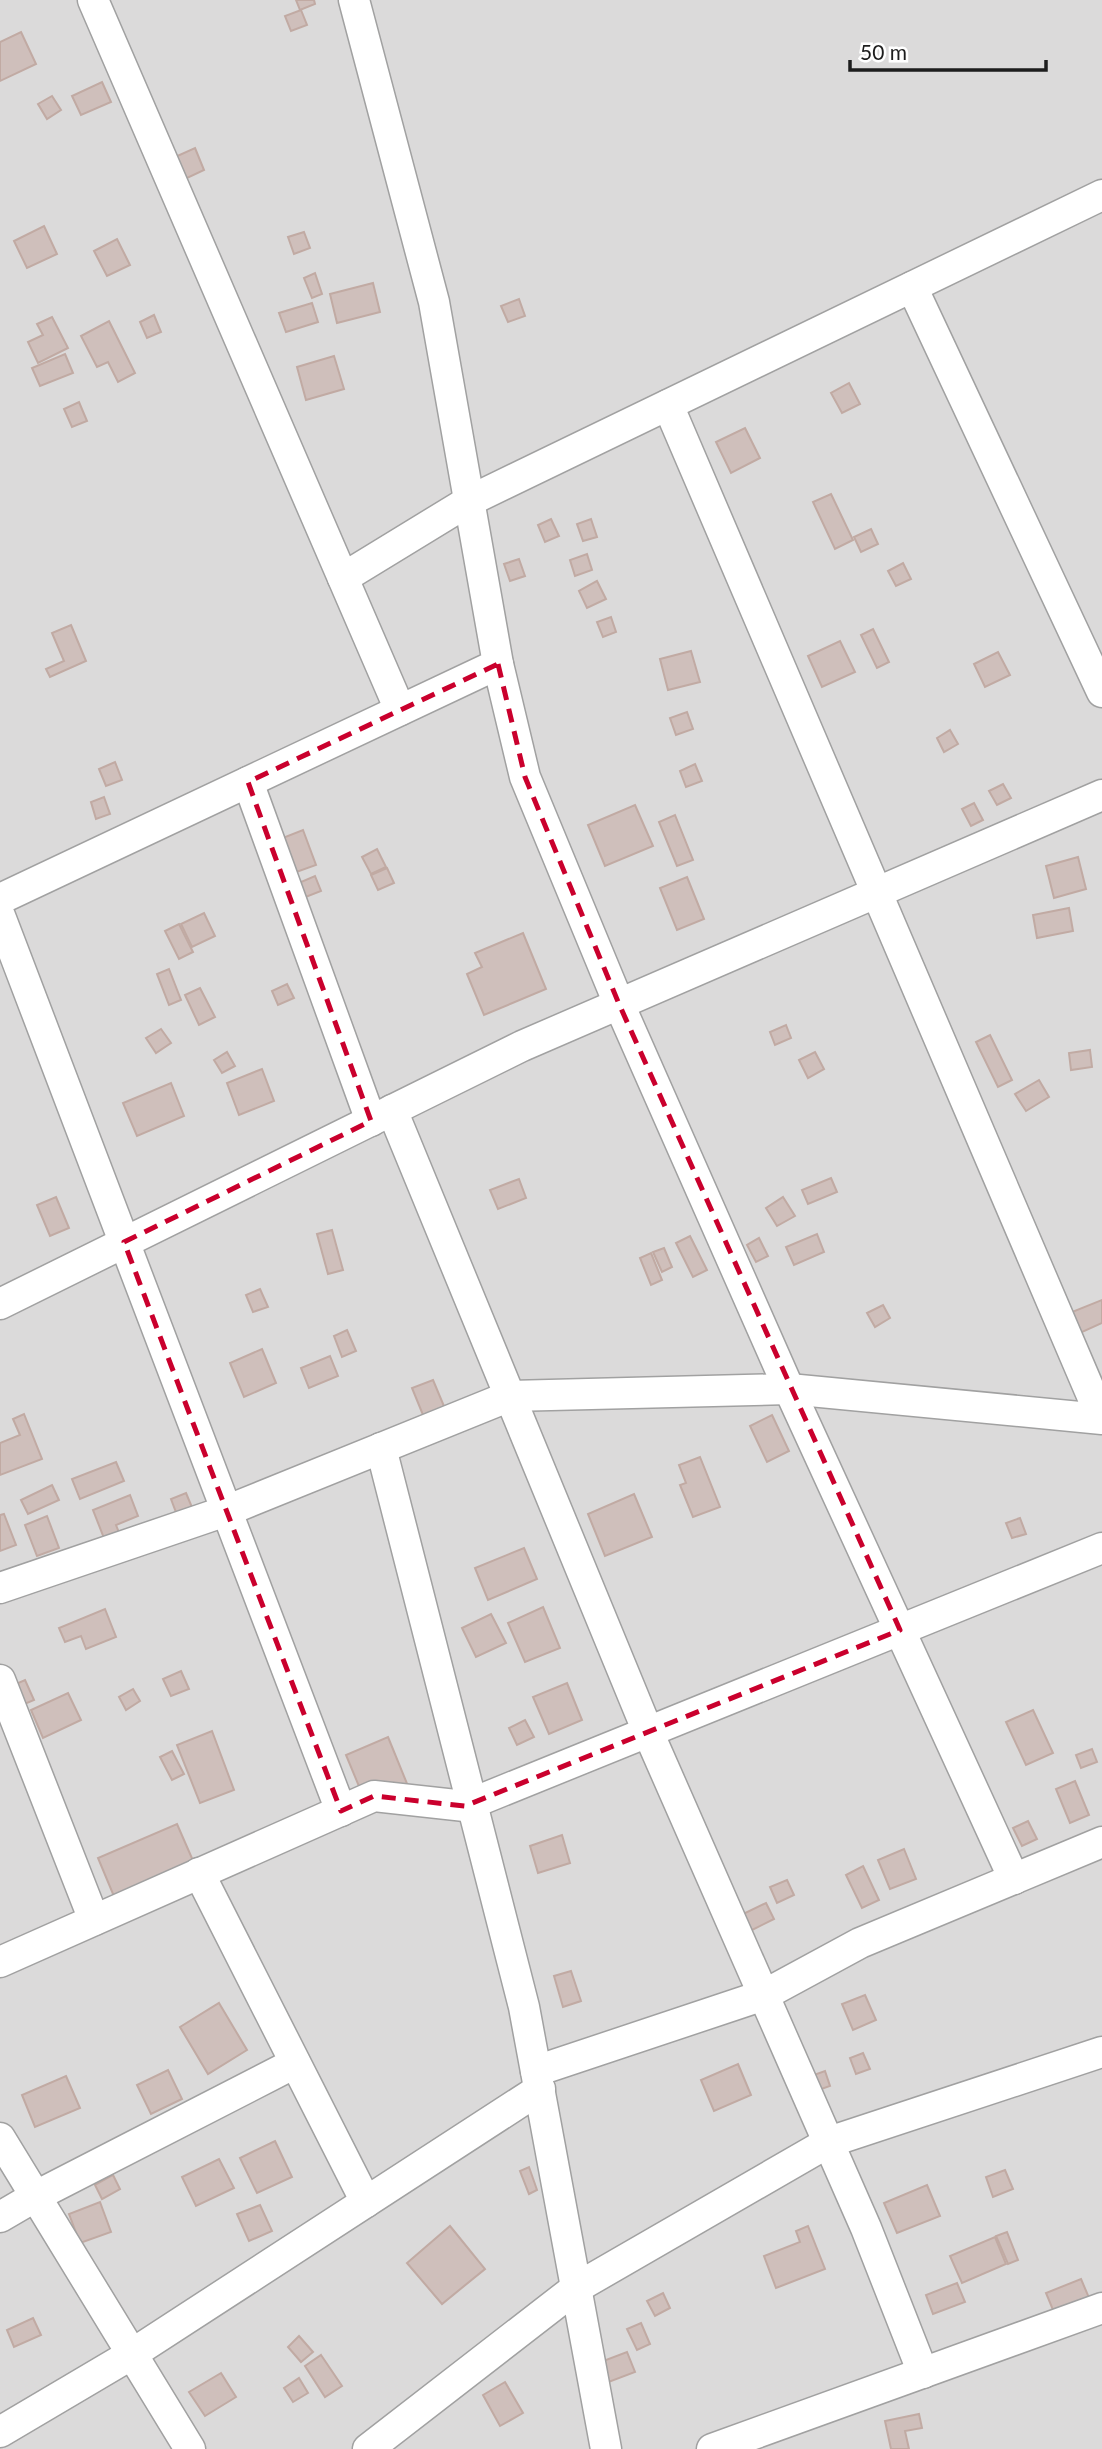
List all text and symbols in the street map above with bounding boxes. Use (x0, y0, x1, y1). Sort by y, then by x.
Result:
scale bar (850, 28, 1046, 72)
text: 50 m (860, 39, 907, 64)

